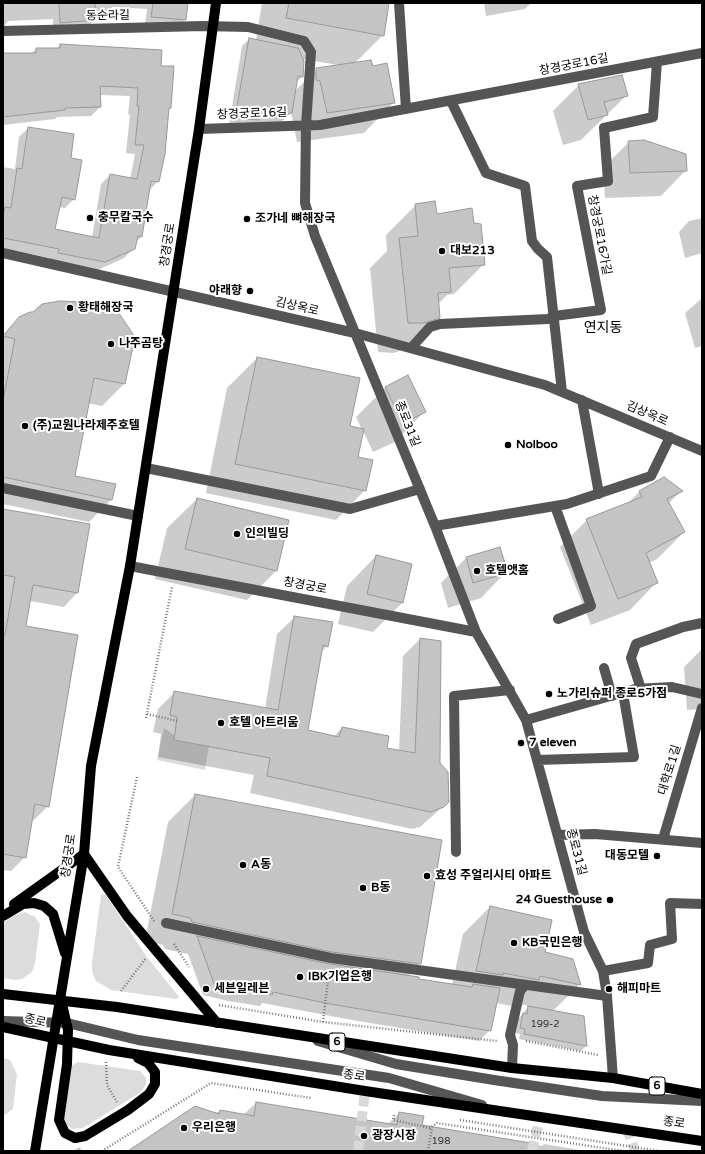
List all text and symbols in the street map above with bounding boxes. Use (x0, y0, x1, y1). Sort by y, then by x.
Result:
street label: 동순라길 (86, 8, 130, 24)
street label: 창경궁로16길 (538, 51, 610, 79)
street label: 창경궁로16길 (217, 106, 287, 122)
street label: 창경궁로16가길 (584, 194, 614, 276)
place label: 충무칼국수 (98, 211, 153, 225)
place label: 조가네 뼈해장국 (255, 212, 335, 226)
marker: 충무칼국수 (85, 213, 95, 223)
marker: 조가네 뼈해장국 (242, 214, 252, 224)
street label: 창경궁로 (157, 222, 179, 268)
place label: 대보213 (450, 244, 495, 258)
marker: 대보213 (437, 246, 447, 256)
place label: 야래향 (209, 284, 242, 298)
marker: 야래향 (245, 286, 255, 296)
street label: 김상옥로 (274, 295, 320, 319)
place label: 황태해장국 (78, 301, 133, 315)
marker: 황태해장국 (65, 303, 75, 313)
district label: 연지동 (584, 320, 622, 336)
place label: 나주곰탕 (119, 337, 163, 351)
marker: 나주곰탕 (106, 339, 116, 349)
street label: 종로31길 (391, 399, 423, 449)
street label: 김상옥로 (624, 399, 670, 429)
place label: (주)교원나라제주호텔 (33, 419, 140, 433)
marker: (주)교원나라제주호텔 (20, 421, 30, 431)
place label: Nolboo (516, 438, 558, 452)
marker: Nolboo (503, 440, 513, 450)
place label: 인의빌딩 (245, 527, 289, 541)
marker: 인의빌딩 (232, 529, 242, 539)
place label: 호텔앳홈 (485, 564, 529, 578)
marker: 호텔앳홈 (472, 566, 482, 576)
street label: 창경궁로 (282, 575, 328, 597)
place label: 노가리슈퍼 종로5가점 (557, 687, 667, 701)
marker: 노가리슈퍼 종로5가점 (544, 689, 554, 699)
place label: 호텔 아트리움 (229, 716, 298, 730)
marker: 호텔 아트리움 (216, 718, 226, 728)
place label: 7 eleven (529, 736, 577, 750)
marker: 7 eleven (516, 738, 526, 748)
street label: 대학로1길 (656, 743, 684, 797)
street label: 종로31길 (563, 827, 589, 877)
street label: 창경궁로 (59, 833, 79, 879)
place label: 대동모텔 (605, 849, 649, 863)
marker: 대동모텔 (652, 851, 662, 861)
place label: A동 (251, 858, 271, 872)
marker: A동 (238, 860, 248, 870)
place label: 효성 주얼리시티 아파트 (435, 869, 552, 883)
marker: 효성 주얼리시티 아파트 (422, 871, 432, 881)
place label: B동 (371, 881, 390, 895)
marker: B동 (358, 883, 368, 893)
place label: 24 Guesthouse (516, 893, 602, 907)
marker: 24 Guesthouse (605, 895, 615, 905)
place label: KB국민은행 (522, 936, 583, 950)
marker: KB국민은행 (509, 938, 519, 948)
place label: IBK기업은행 (308, 970, 372, 984)
marker: IBK기업은행 (295, 972, 305, 982)
place label: 세븐일레븐 (214, 982, 269, 996)
place label: 해피마트 (617, 982, 661, 996)
marker: 세븐일레븐 (201, 984, 211, 994)
marker: 해피마트 (604, 984, 614, 994)
street label: 종로 (23, 1012, 47, 1030)
house number: 199-2 (530, 1018, 560, 1030)
road number: 6 (329, 1033, 345, 1051)
street label: 종로 (342, 1067, 366, 1085)
road number: 6 (649, 1077, 665, 1095)
street label: 종로 (662, 1114, 686, 1132)
place label: 우리은행 (192, 1121, 236, 1135)
marker: 우리은행 (179, 1123, 189, 1133)
place label: 광장시장 (372, 1129, 416, 1143)
marker: 광장시장 (359, 1131, 369, 1141)
house number: 198 (432, 1135, 450, 1147)

